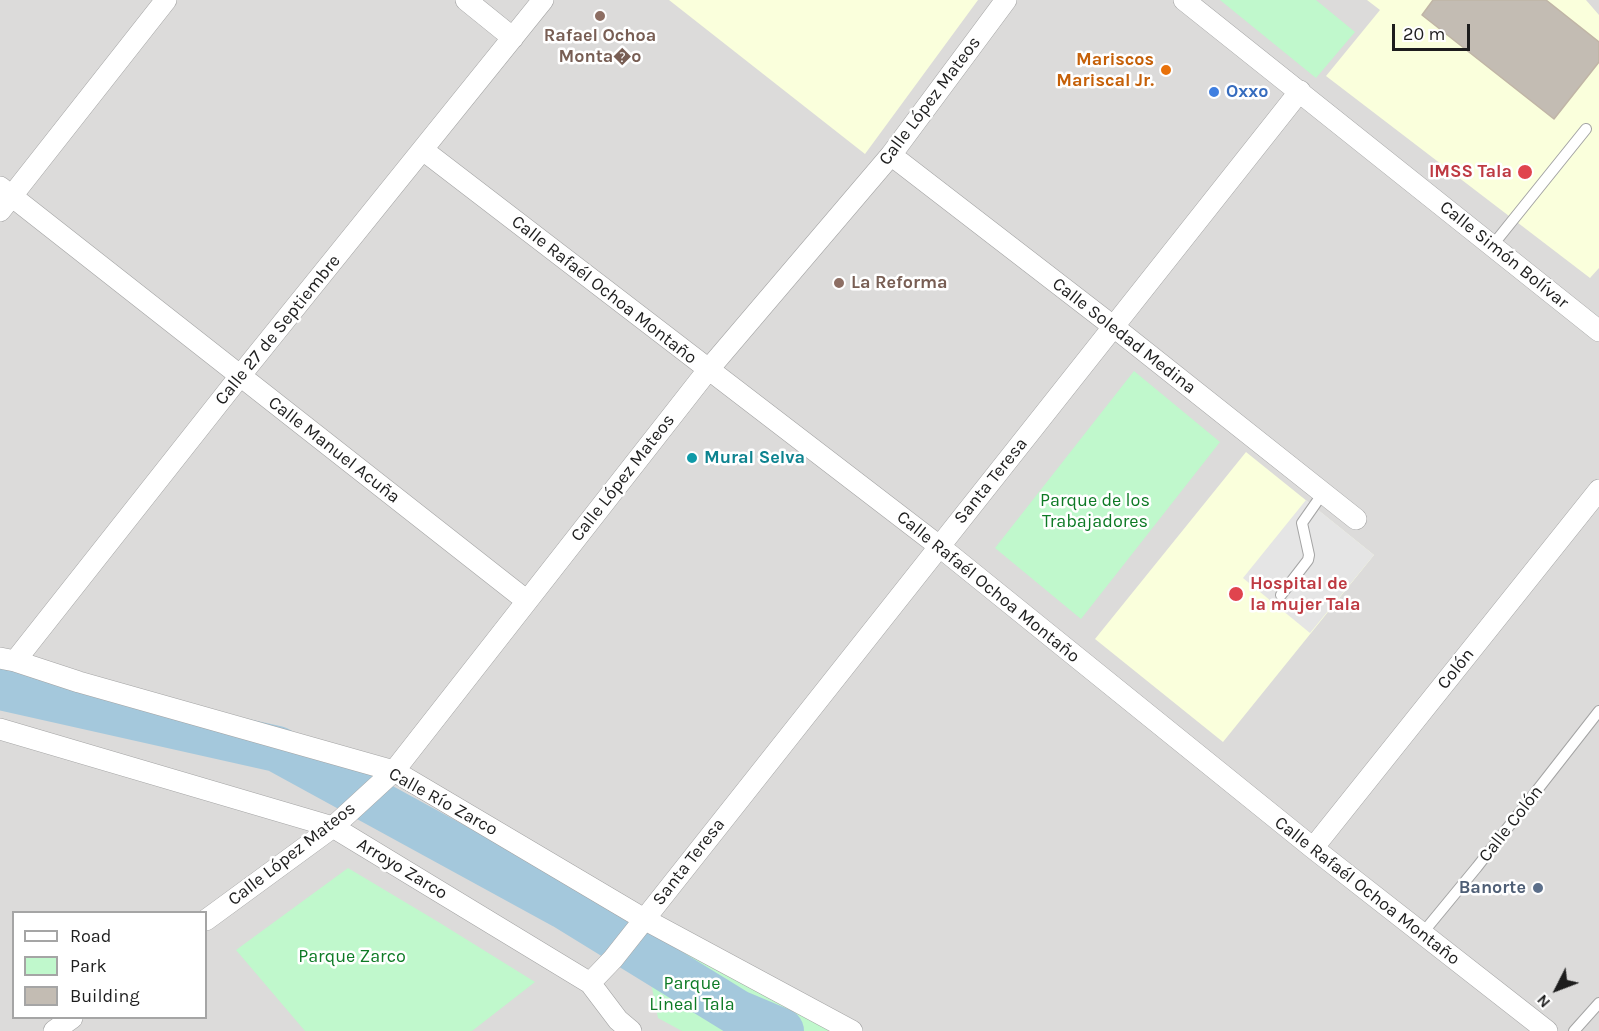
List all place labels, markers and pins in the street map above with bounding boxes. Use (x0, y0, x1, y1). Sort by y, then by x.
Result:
marker: Rafael Ochoa Monta�o (593, 9, 607, 23)
place label: Rafael Ochoa Monta�o (544, 25, 656, 68)
place label: Mariscos Mariscal Jr. (1056, 49, 1154, 92)
marker: Mariscos Mariscal Jr. (1159, 63, 1173, 77)
place label: Oxxo (1226, 81, 1268, 103)
marker: Oxxo (1207, 85, 1221, 99)
place label: IMSS Tala (1429, 161, 1512, 183)
marker: IMSS Tala (1516, 163, 1534, 181)
place label: La Reforma (851, 272, 948, 294)
marker: La Reforma (832, 276, 846, 290)
place label: Mural Selva (704, 447, 805, 469)
marker: Mural Selva (685, 451, 699, 465)
place label: Hospital de la mujer Tala (1250, 573, 1361, 616)
marker: Hospital de la mujer Tala (1227, 585, 1245, 603)
place label: Banorte (1459, 877, 1526, 899)
marker: Banorte (1531, 881, 1545, 895)

